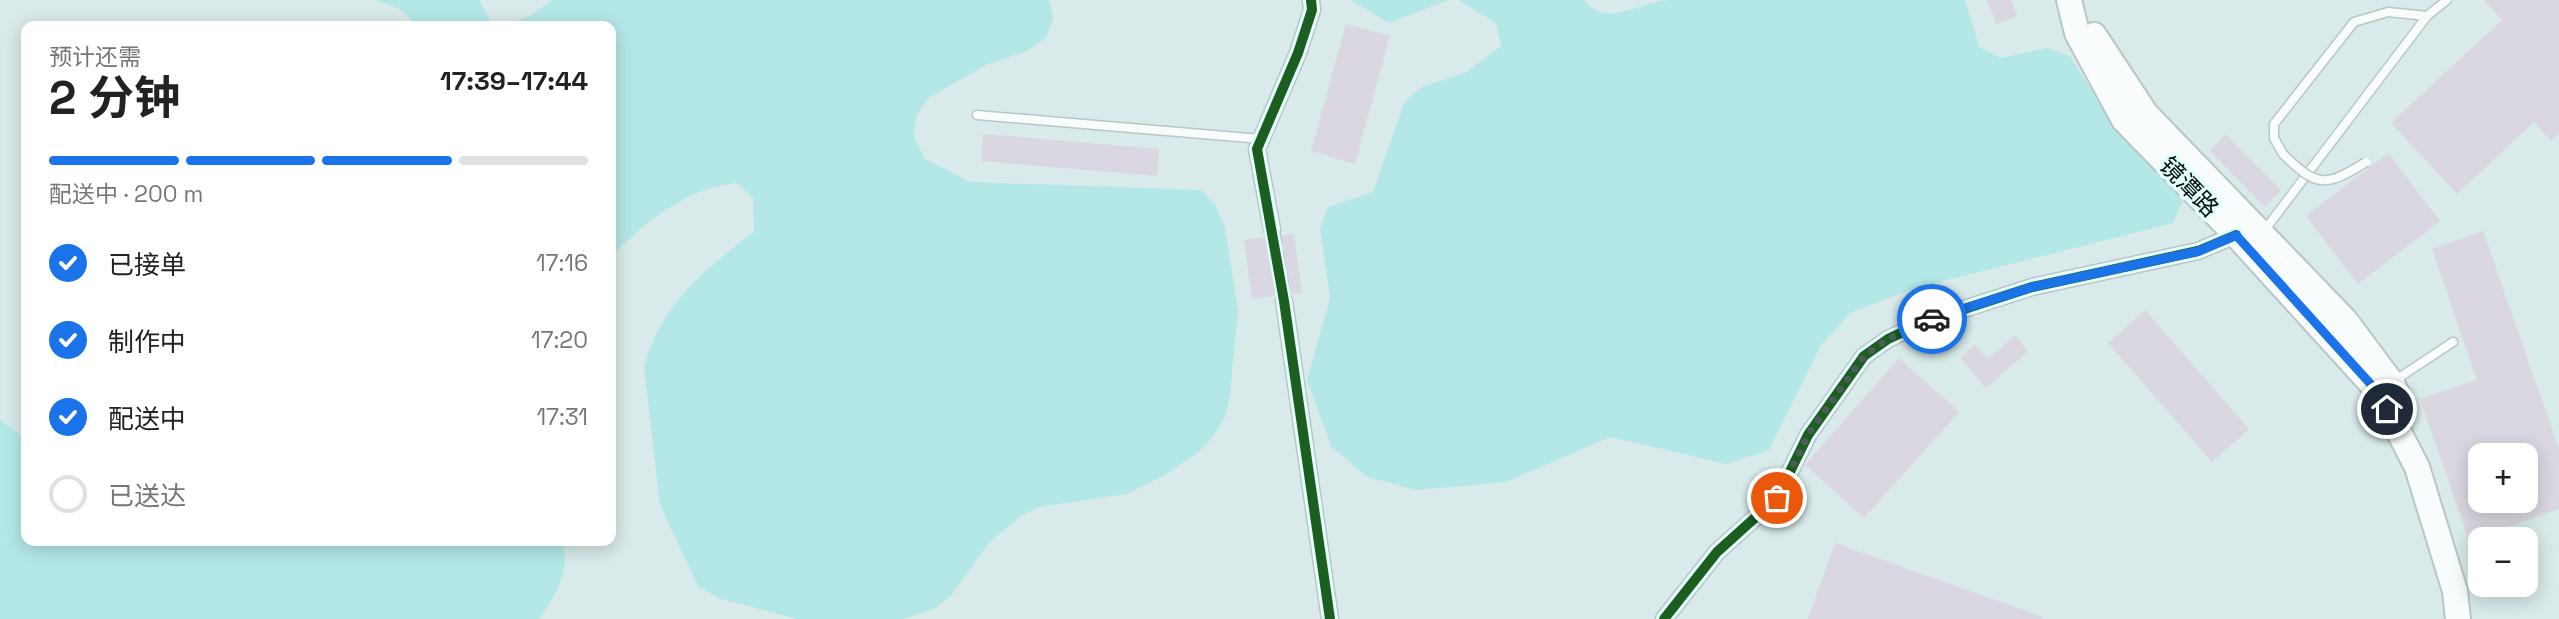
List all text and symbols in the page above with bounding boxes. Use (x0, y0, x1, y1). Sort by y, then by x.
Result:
text: 预计还需 (49, 42, 141, 72)
text: 17:39–17:44 (440, 64, 588, 98)
text: 2 分钟 (49, 69, 180, 127)
street label: 镜潭路 (2153, 150, 2226, 223)
text: 配送中 · 200 m (49, 179, 203, 209)
icon: check (49, 244, 87, 282)
text: 已接单 (108, 248, 186, 282)
text: 17:16 (536, 248, 588, 278)
courier (1897, 284, 1967, 354)
icon: car (1913, 300, 1951, 338)
icon: check (49, 321, 87, 359)
text: 制作中 (108, 325, 186, 359)
text: 17:20 (531, 325, 588, 355)
pin (2357, 379, 2417, 439)
icon: home (2368, 390, 2406, 428)
icon: check (49, 398, 87, 436)
text: 配送中 (108, 402, 186, 436)
text: 17:31 (536, 402, 588, 432)
map controls (2468, 443, 2538, 597)
button: + (2468, 443, 2538, 513)
pin (1747, 468, 1807, 528)
text: 已送达 (108, 479, 186, 513)
icon: bag (1758, 479, 1796, 517)
button: − (2468, 527, 2538, 597)

